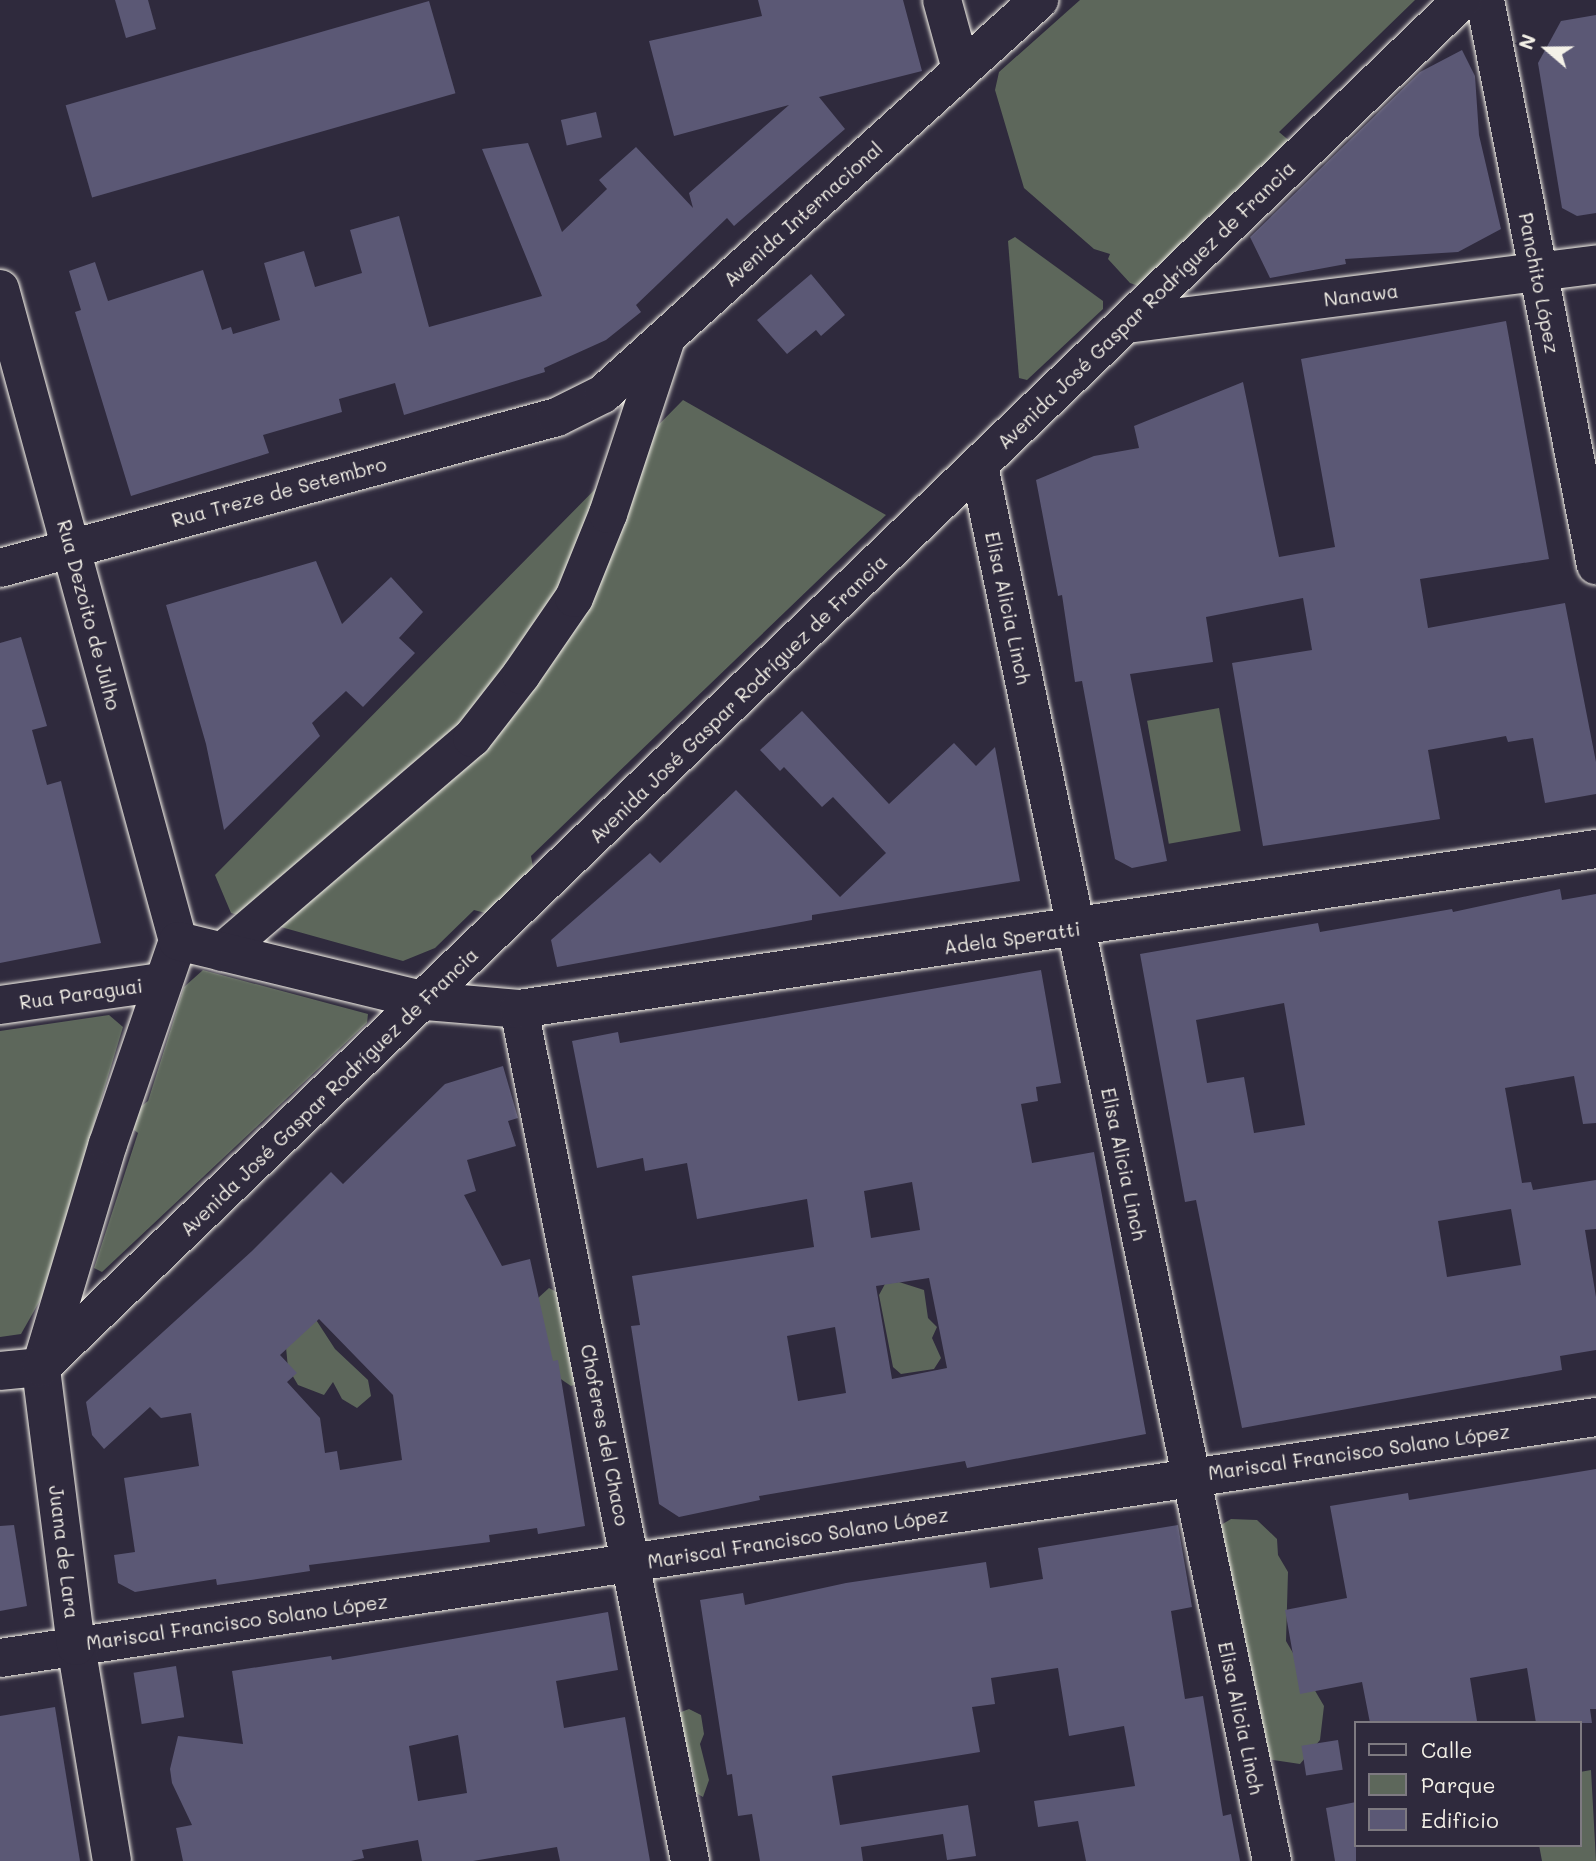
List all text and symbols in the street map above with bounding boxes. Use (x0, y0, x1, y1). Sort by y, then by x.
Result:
north arrow (1512, 14, 1582, 84)
text: N (1513, 31, 1541, 53)
street label: Avenida Internacional (719, 137, 887, 291)
street label: Avenida José Gaspar Rodríguez de Francia (993, 156, 1299, 454)
street label: Panchito López (1514, 211, 1564, 355)
street label: Nanawa (1322, 279, 1400, 311)
street label: Rua Treze de Setembro (169, 452, 389, 532)
street label: Rua Dezoito de Julho (53, 517, 125, 713)
street label: Elisa Alicia Linch (981, 530, 1035, 686)
street label: Avenida José Gaspar Rodríguez de Francia (585, 550, 891, 848)
street label: Adela Speratti (942, 917, 1082, 959)
street label: Avenida José Gaspar Rodríguez de Francia (176, 943, 482, 1241)
street label: Rua Paraguai (18, 974, 144, 1014)
street label: Elisa Alicia Linch (1097, 1086, 1151, 1242)
street label: Choferes del Chaco (576, 1342, 634, 1528)
street label: Mariscal Francisco Solano López (1207, 1420, 1511, 1484)
street label: Juana de Lara (45, 1484, 83, 1620)
street label: Mariscal Francisco Solano López (646, 1503, 950, 1573)
street label: Mariscal Francisco Solano López (85, 1590, 389, 1654)
street label: Elisa Alicia Linch (1214, 1640, 1268, 1796)
legend (1354, 1721, 1582, 1847)
text: Calle (1421, 1736, 1473, 1763)
text: Parque (1421, 1771, 1495, 1798)
text: Edificio (1421, 1806, 1499, 1833)

